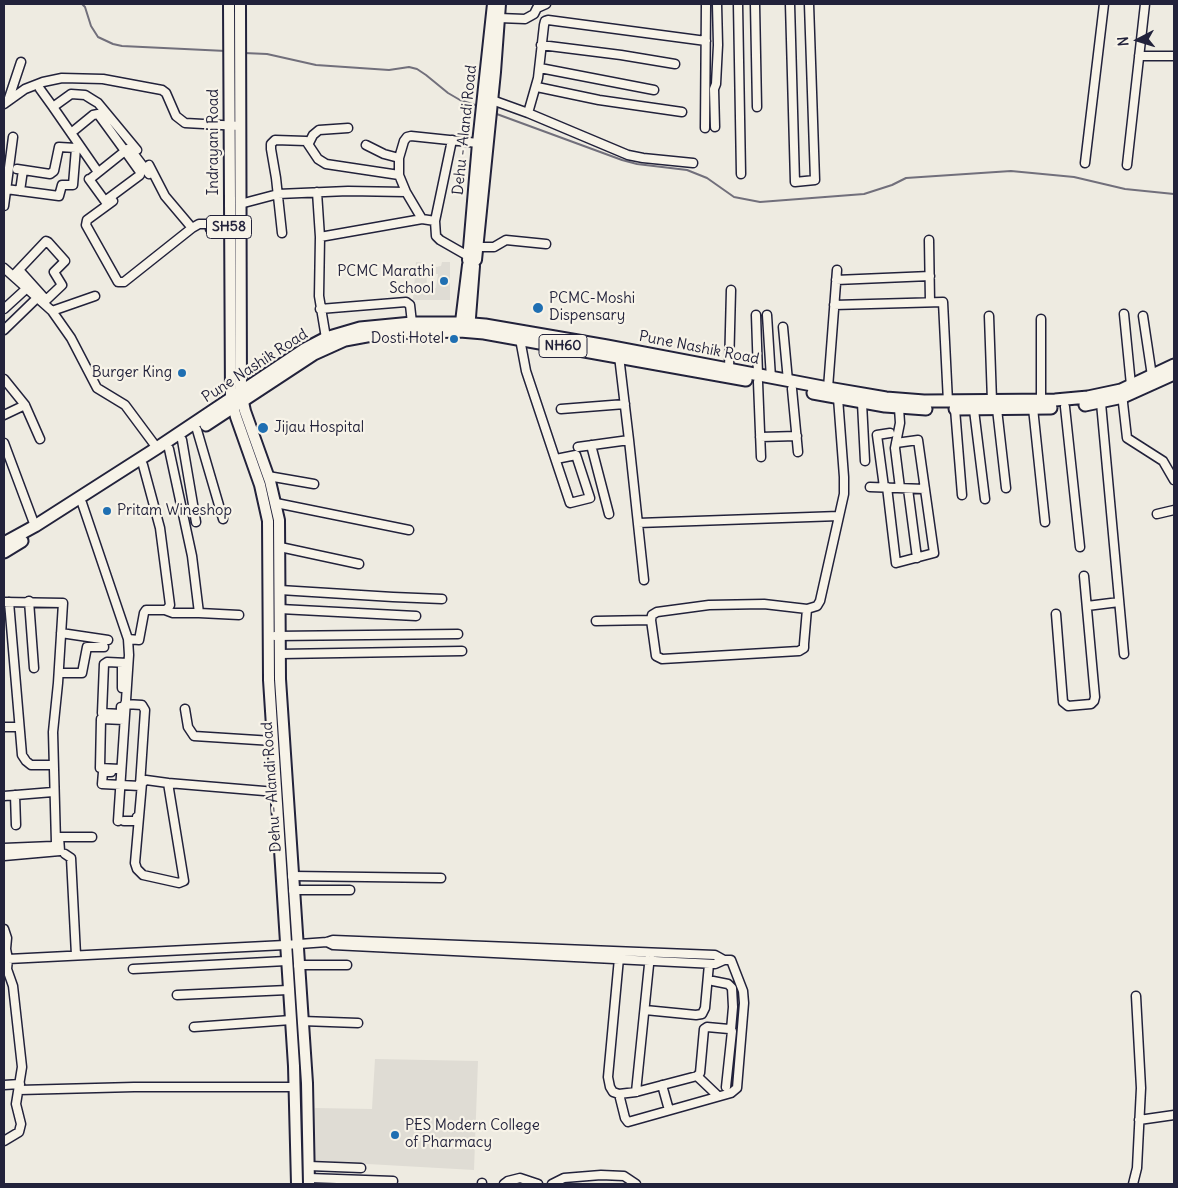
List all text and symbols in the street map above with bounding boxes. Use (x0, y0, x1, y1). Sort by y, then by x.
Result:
north arrow (1113, 15, 1163, 65)
text: N (1114, 36, 1132, 47)
street label: Dehu - Alandi Road (449, 64, 481, 196)
street label: Indrayani Road (205, 89, 223, 195)
road number: SH58 (206, 216, 252, 238)
place label: PCMC Marathi School (337, 263, 434, 298)
marker: PCMC Marathi School (438, 275, 450, 287)
place label: PCMC-Moshi Dispensary (549, 290, 635, 325)
marker: PCMC-Moshi Dispensary (531, 301, 545, 315)
street label: Pune Nashik Road (199, 325, 311, 407)
street label: Pune Nashik Road (637, 328, 761, 368)
place label: Dosti Hotel (371, 330, 444, 348)
marker: Dosti Hotel (448, 333, 460, 345)
road number: NH60 (539, 334, 587, 358)
place label: Burger King (92, 364, 172, 382)
marker: Burger King (176, 367, 188, 379)
place label: Jijau Hospital (274, 419, 364, 437)
marker: Jijau Hospital (256, 421, 270, 435)
place label: Pritam Wineshop (117, 502, 232, 520)
marker: Pritam Wineshop (101, 505, 113, 517)
street label: Dehu - Alandi Road (258, 721, 286, 853)
place label: PES Modern College of Pharmacy (405, 1117, 540, 1152)
marker: PES Modern College of Pharmacy (389, 1129, 401, 1141)

